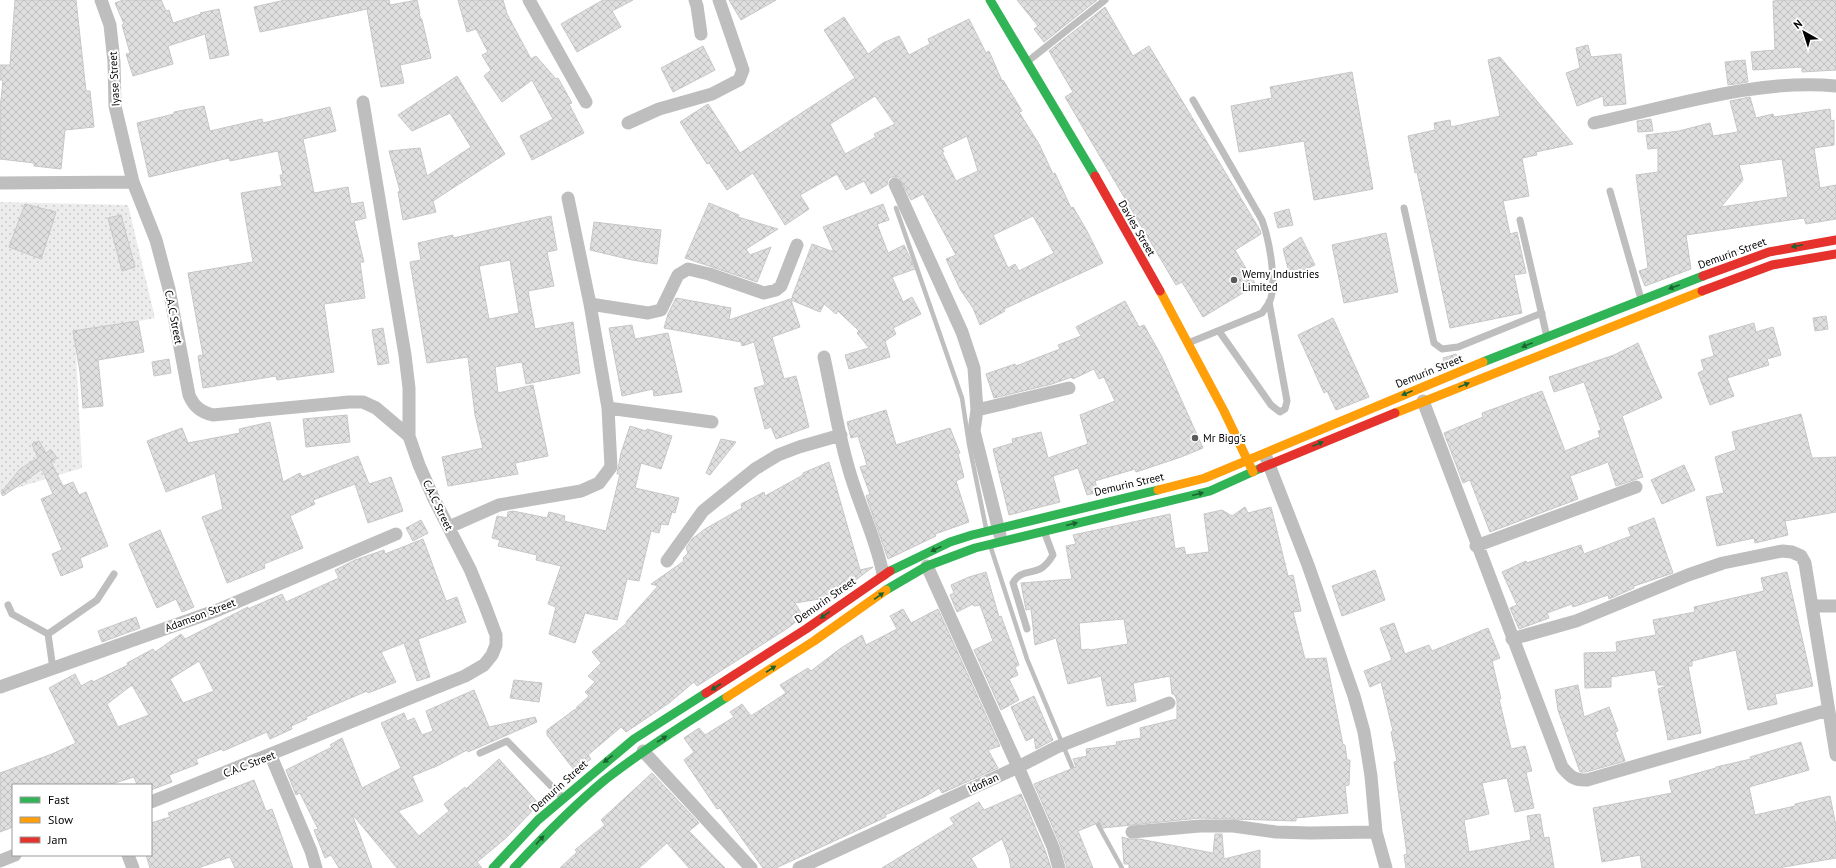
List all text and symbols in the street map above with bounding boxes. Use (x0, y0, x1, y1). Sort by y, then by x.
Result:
north arrow (1784, 12, 1824, 52)
text: N (1790, 17, 1805, 32)
street label: Iyase Street (106, 51, 122, 107)
street label: Davies Street (1115, 198, 1159, 259)
street label: Demurin Street (1696, 234, 1768, 272)
one-way arrow (1791, 243, 1804, 249)
place label: Wemy Industries Limited (1242, 267, 1320, 294)
marker: Wemy Industries Limited (1229, 275, 1239, 285)
one-way arrow (1668, 284, 1680, 290)
street label: C.A.C Street (162, 289, 186, 345)
one-way arrow (1521, 342, 1533, 348)
street label: Demurin Street (1393, 351, 1465, 391)
one-way arrow (1459, 381, 1471, 387)
one-way arrow (1400, 390, 1412, 396)
place label: Mr Bigg's (1203, 431, 1246, 445)
marker: Mr Bigg's (1190, 433, 1200, 443)
one-way arrow (1312, 441, 1324, 447)
street label: Demurin Street (1093, 469, 1166, 499)
street label: C.A.C Street (420, 477, 456, 533)
one-way arrow (1192, 491, 1204, 497)
one-way arrow (1065, 521, 1078, 527)
one-way arrow (930, 546, 942, 552)
street label: Demurin Street (792, 574, 858, 626)
one-way arrow (873, 591, 884, 600)
street label: Adamson Street (163, 595, 237, 635)
one-way arrow (820, 611, 830, 619)
one-way arrow (766, 665, 776, 673)
one-way arrow (711, 683, 721, 691)
one-way arrow (657, 735, 667, 743)
street label: C.A.C Street (221, 748, 277, 780)
one-way arrow (603, 755, 614, 763)
street label: Demurin Street (528, 757, 590, 815)
street label: Idofian (965, 770, 1001, 796)
legend (12, 784, 152, 856)
text: Fast (48, 792, 69, 807)
text: Slow (48, 812, 73, 827)
text: Jam (47, 832, 67, 847)
one-way arrow (536, 834, 545, 845)

